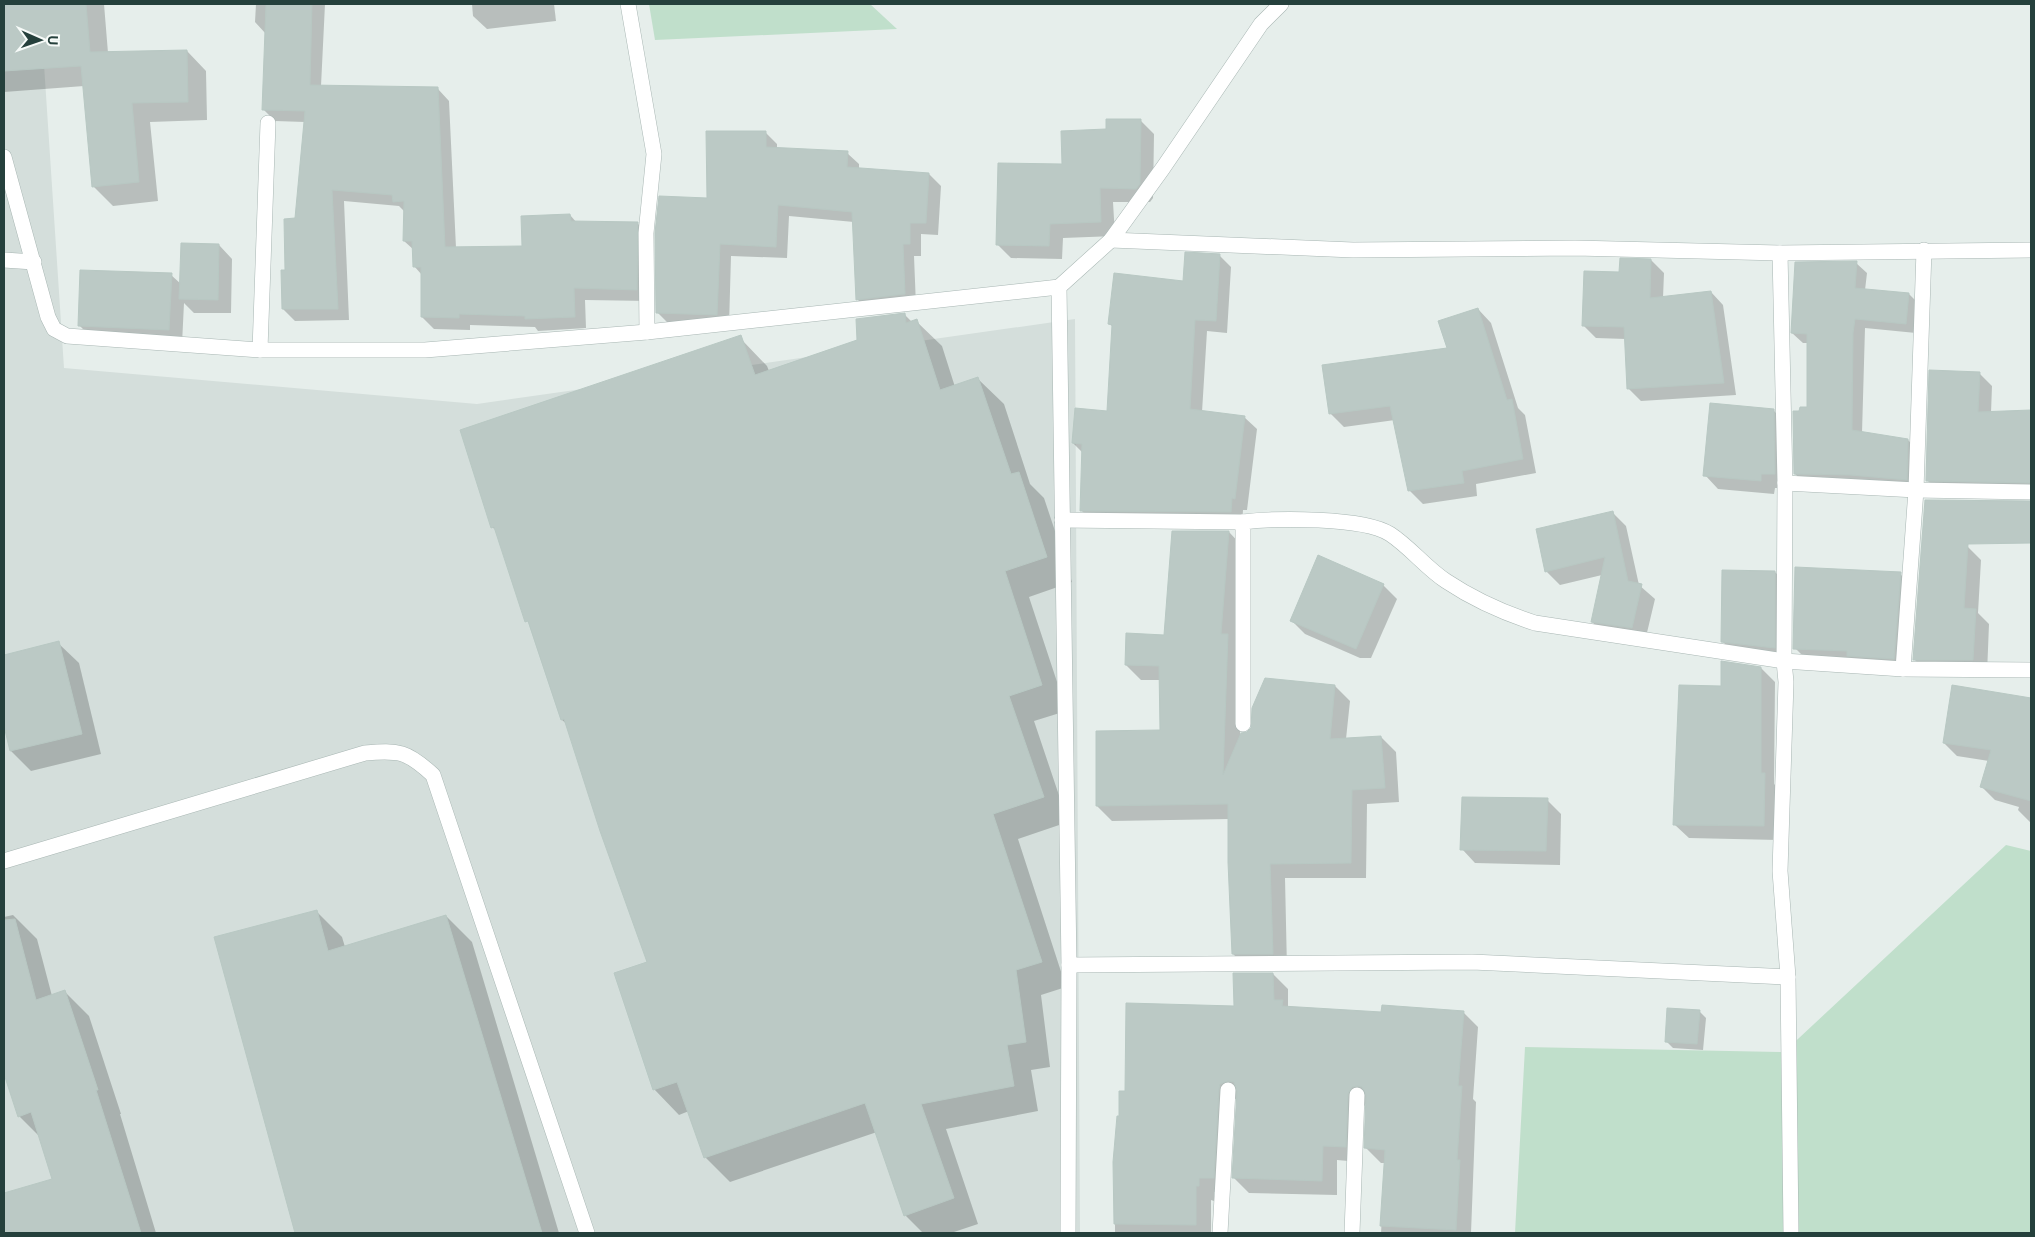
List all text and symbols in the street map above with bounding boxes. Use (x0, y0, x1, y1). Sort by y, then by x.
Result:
north arrow (15, 15, 65, 65)
text: U (44, 35, 61, 46)

